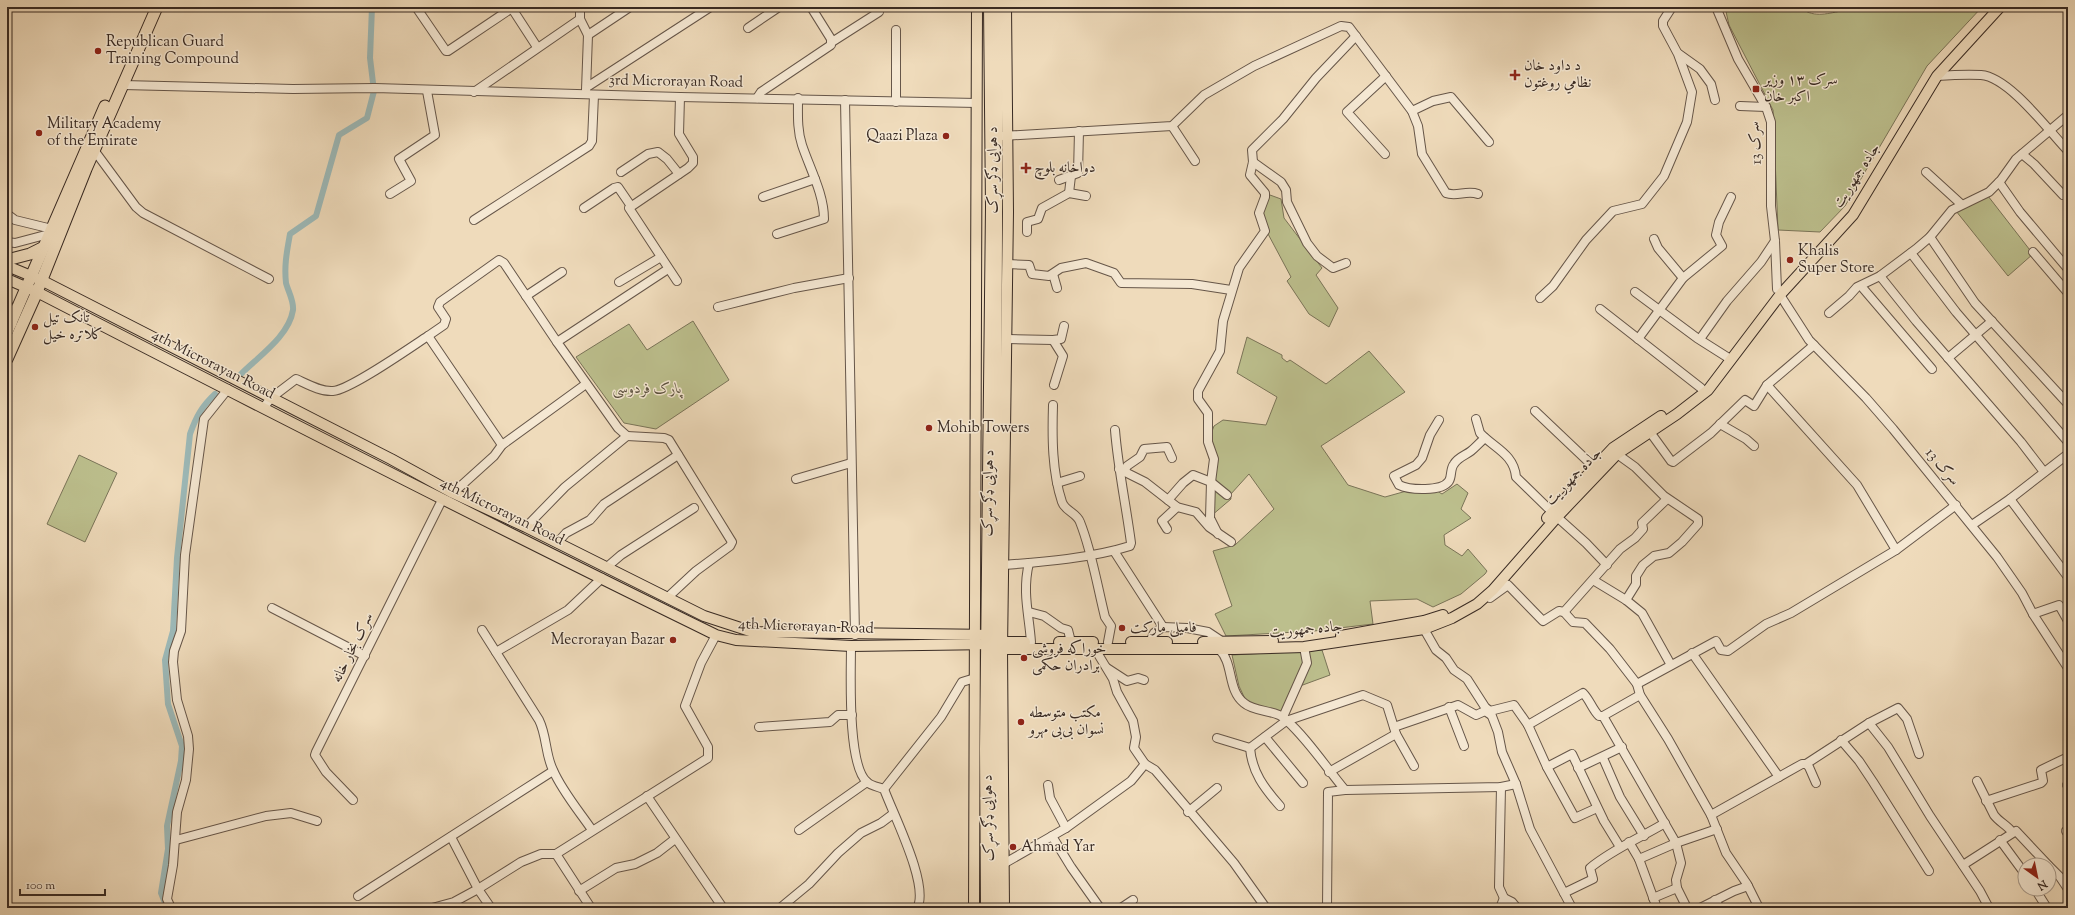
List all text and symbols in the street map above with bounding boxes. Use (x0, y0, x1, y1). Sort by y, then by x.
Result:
place label: Republican Guard Training Compound (106, 32, 239, 70)
marker: Republican Guard Training Compound (93, 46, 103, 56)
place label: د داود خان نظامي روغتون (1524, 56, 1591, 94)
marker: د داود خان نظامي روغتون (1509, 69, 1521, 81)
street label: 3rd Microrayan Road (609, 70, 744, 94)
place label: سرک ۱۳ وزیر اکبر خان (1762, 70, 1838, 108)
marker: سرک ۱۳ وزیر اکبر خان (1751, 84, 1761, 94)
place label: Military Academy of the Emirate (47, 114, 162, 152)
street label: سرک 13 (1744, 121, 1768, 165)
place label: Qaazi Plaza (866, 126, 938, 147)
street label: د هوایی ډګر سړک (983, 127, 1004, 213)
marker: Military Academy of the Emirate (34, 128, 44, 138)
marker: Qaazi Plaza (941, 131, 951, 141)
street label: جاده جمهوریت (1828, 140, 1886, 212)
place label: دواخانه بلوچ (1034, 158, 1096, 180)
marker: دواخانه بلوچ (1021, 163, 1031, 173)
place label: Khalis Super Store (1798, 241, 1875, 279)
marker: Khalis Super Store (1785, 255, 1795, 265)
place label: تانک تیل کلاتره خیل (43, 308, 103, 346)
marker: تانک تیل کلاتره خیل (30, 322, 40, 332)
street label: 4th Microrayan Road (148, 325, 279, 405)
park label: پارک فردوسی (612, 379, 683, 400)
place label: Mohib Towers (937, 418, 1029, 439)
marker: Mohib Towers (924, 423, 934, 433)
street label: جاده جمهوریت (1541, 443, 1607, 511)
street label: سرک 13 (1920, 444, 1964, 490)
street label: د هوایی ډګر سړک (978, 449, 1000, 537)
street label: 4th Microrayan Road (436, 473, 568, 551)
street label: سرک بخار خانه (327, 609, 379, 687)
street label: 4th Microrayan Road (738, 614, 875, 640)
street label: جاده جمهوریت (1269, 616, 1343, 644)
place label: فامیلی مارکت (1130, 618, 1197, 639)
marker: فامیلی مارکت (1117, 623, 1127, 633)
place label: Mecrorayan Bazar (551, 630, 665, 651)
marker: Mecrorayan Bazar (668, 635, 678, 645)
place label: خوراکه فروشی برادران حکمی (1032, 639, 1106, 677)
marker: خوراکه فروشی برادران حکمی (1019, 653, 1029, 663)
place label: مکتب متوسطه نسوان بی‌بی مهرو (1027, 703, 1104, 741)
marker: مکتب متوسطه نسوان بی‌بی مهرو (1016, 717, 1026, 727)
street label: د هوایی ډګر سړک (978, 774, 1000, 862)
place label: Ahmad Yar (1021, 837, 1095, 858)
marker: Ahmad Yar (1008, 842, 1018, 852)
north arrow (2017, 857, 2057, 897)
scale bar (20, 871, 105, 897)
text: N (2034, 875, 2051, 894)
text: 100 m (26, 877, 55, 895)

